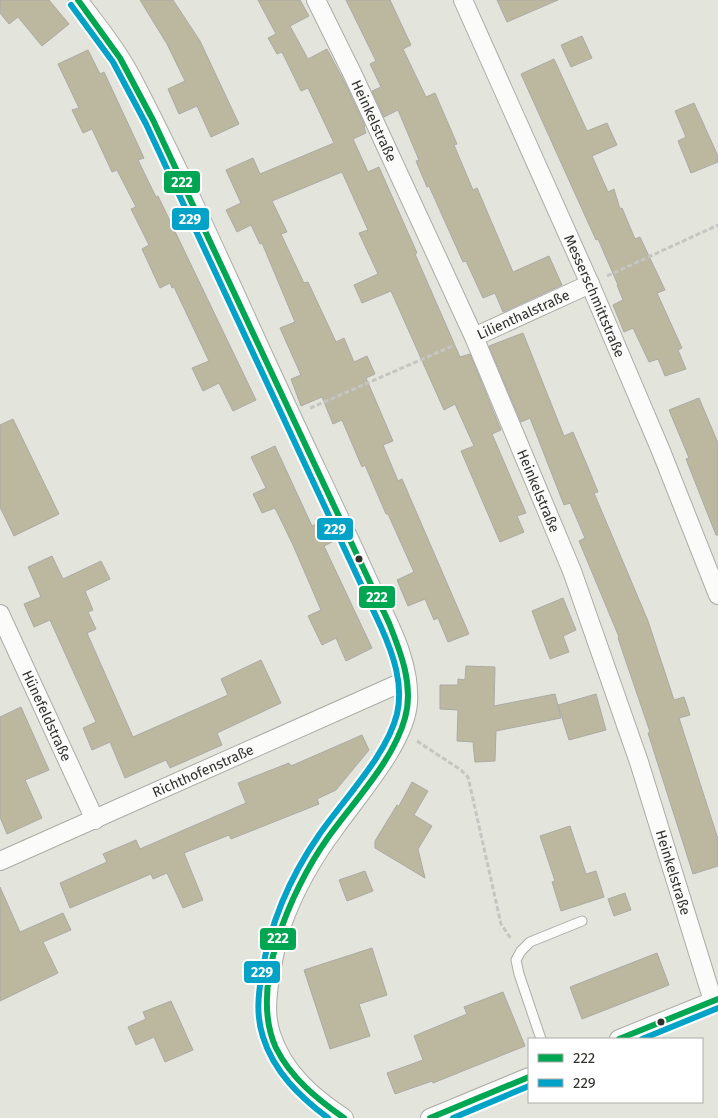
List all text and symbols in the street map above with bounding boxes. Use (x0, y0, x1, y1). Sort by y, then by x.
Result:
street label: Heinkelstraße (348, 77, 400, 164)
line badge: 222 (163, 170, 201, 194)
text: 222 (171, 174, 193, 191)
line badge: 229 (171, 207, 210, 231)
text: 229 (179, 211, 201, 228)
street label: Messerschmittstraße (561, 232, 629, 360)
street label: Lilienthalstraße (474, 286, 572, 343)
street label: Heinkelstraße (514, 447, 563, 535)
line badge: 229 (316, 517, 354, 541)
text: 229 (324, 521, 346, 538)
unlabelled marker (354, 554, 364, 564)
line badge: 222 (358, 585, 396, 609)
text: 222 (366, 589, 388, 606)
street label: Hünefeldstraße (19, 668, 75, 764)
street label: Richthofenstraße (149, 741, 256, 801)
street label: Heinkelstraße (652, 828, 694, 917)
line badge: 222 (259, 927, 297, 951)
text: 222 (267, 930, 289, 947)
line badge: 229 (243, 960, 281, 984)
text: 229 (251, 964, 273, 981)
unlabelled marker (656, 1017, 666, 1027)
legend (528, 1038, 703, 1103)
text: 222 (573, 1049, 595, 1067)
text: 229 (573, 1074, 596, 1092)

